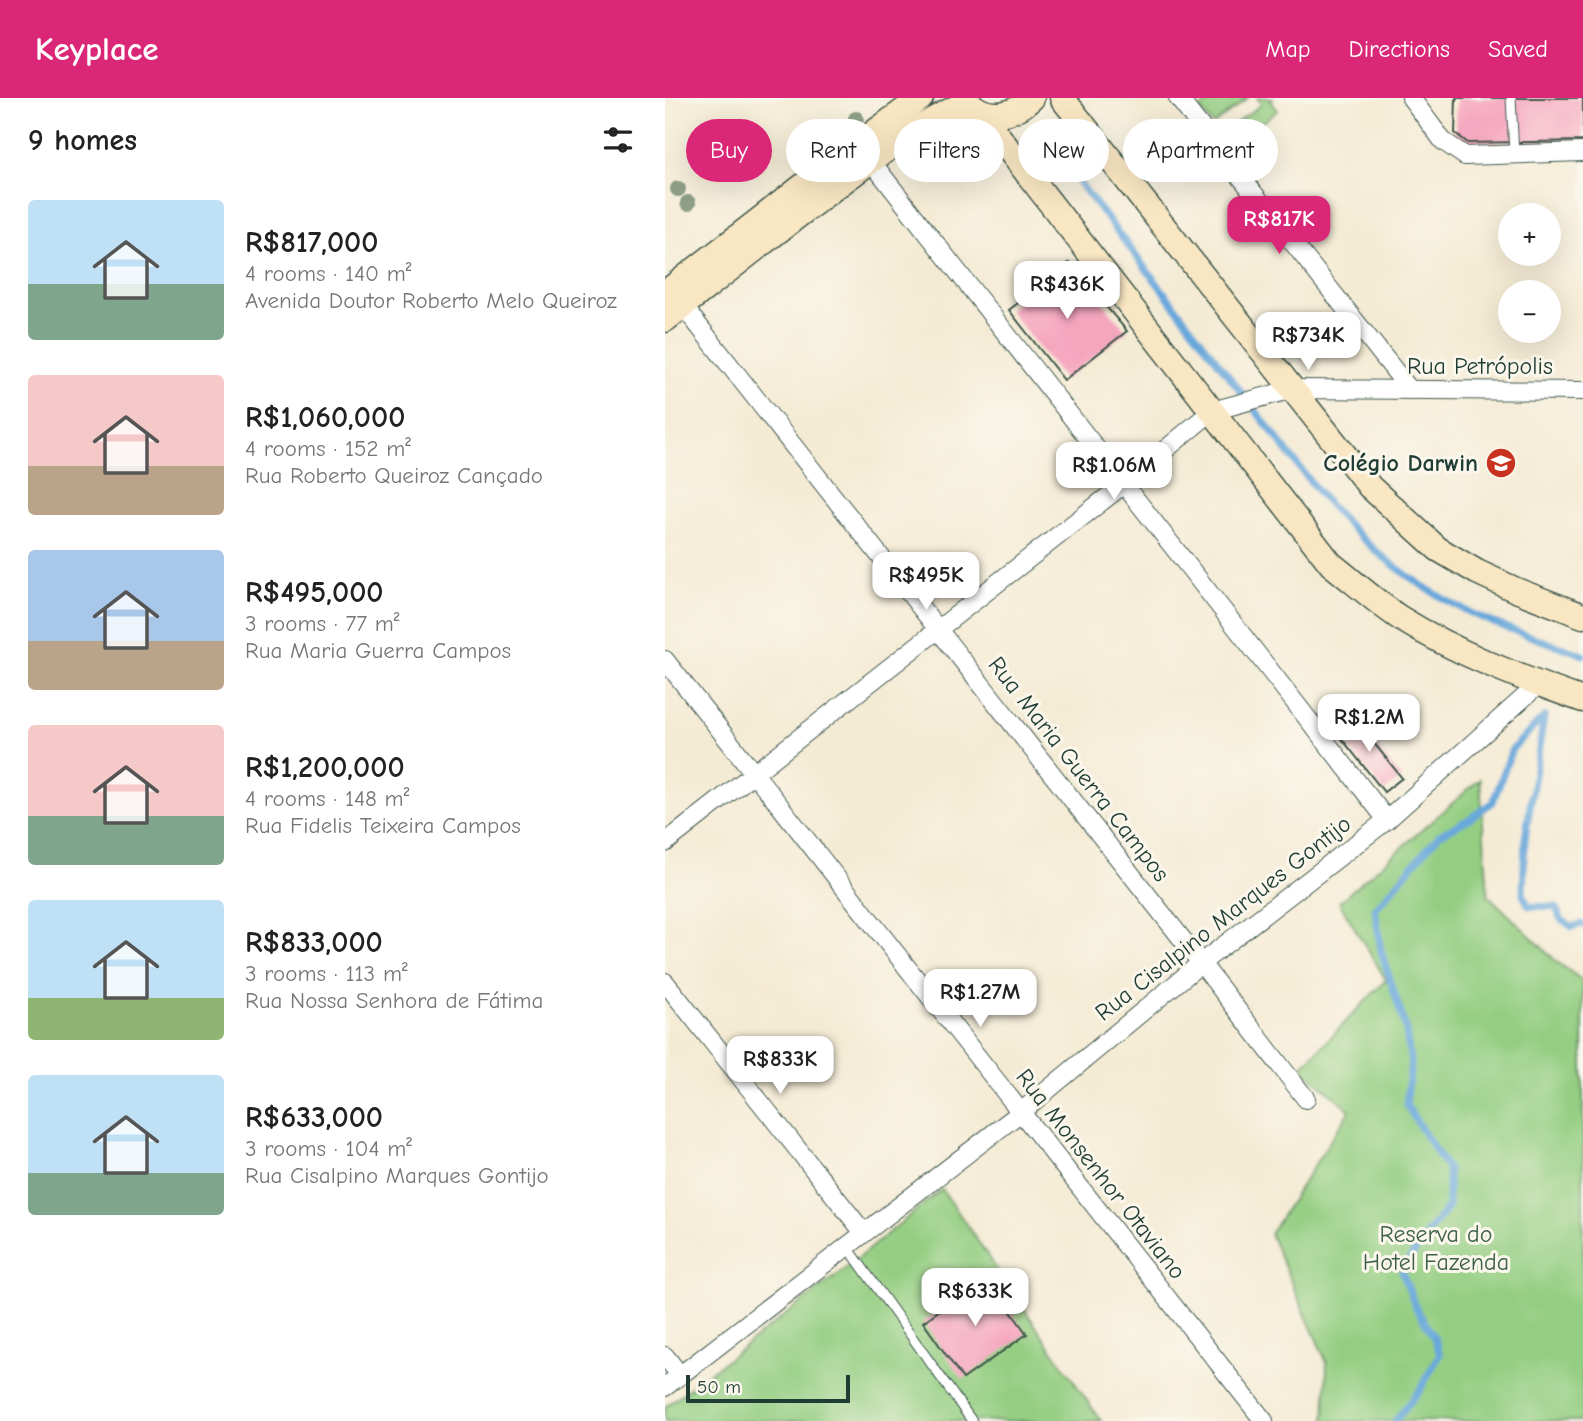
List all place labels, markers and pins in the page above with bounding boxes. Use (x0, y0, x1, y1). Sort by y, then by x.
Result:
pin: R$817K (1222, 197, 1336, 256)
pin: R$436K (1010, 262, 1124, 321)
pin: R$734K (1251, 313, 1365, 372)
pin: R$1.06M (1049, 442, 1179, 502)
school or university icon: Colégio Darwin (1484, 446, 1518, 480)
place label: Colégio Darwin (1323, 449, 1478, 477)
pin: R$495K (869, 552, 983, 612)
pin: R$1.2M (1312, 694, 1426, 754)
pin: R$1.27M (915, 970, 1045, 1029)
pin: R$833K (723, 1037, 837, 1096)
pin: R$633K (918, 1268, 1032, 1328)

